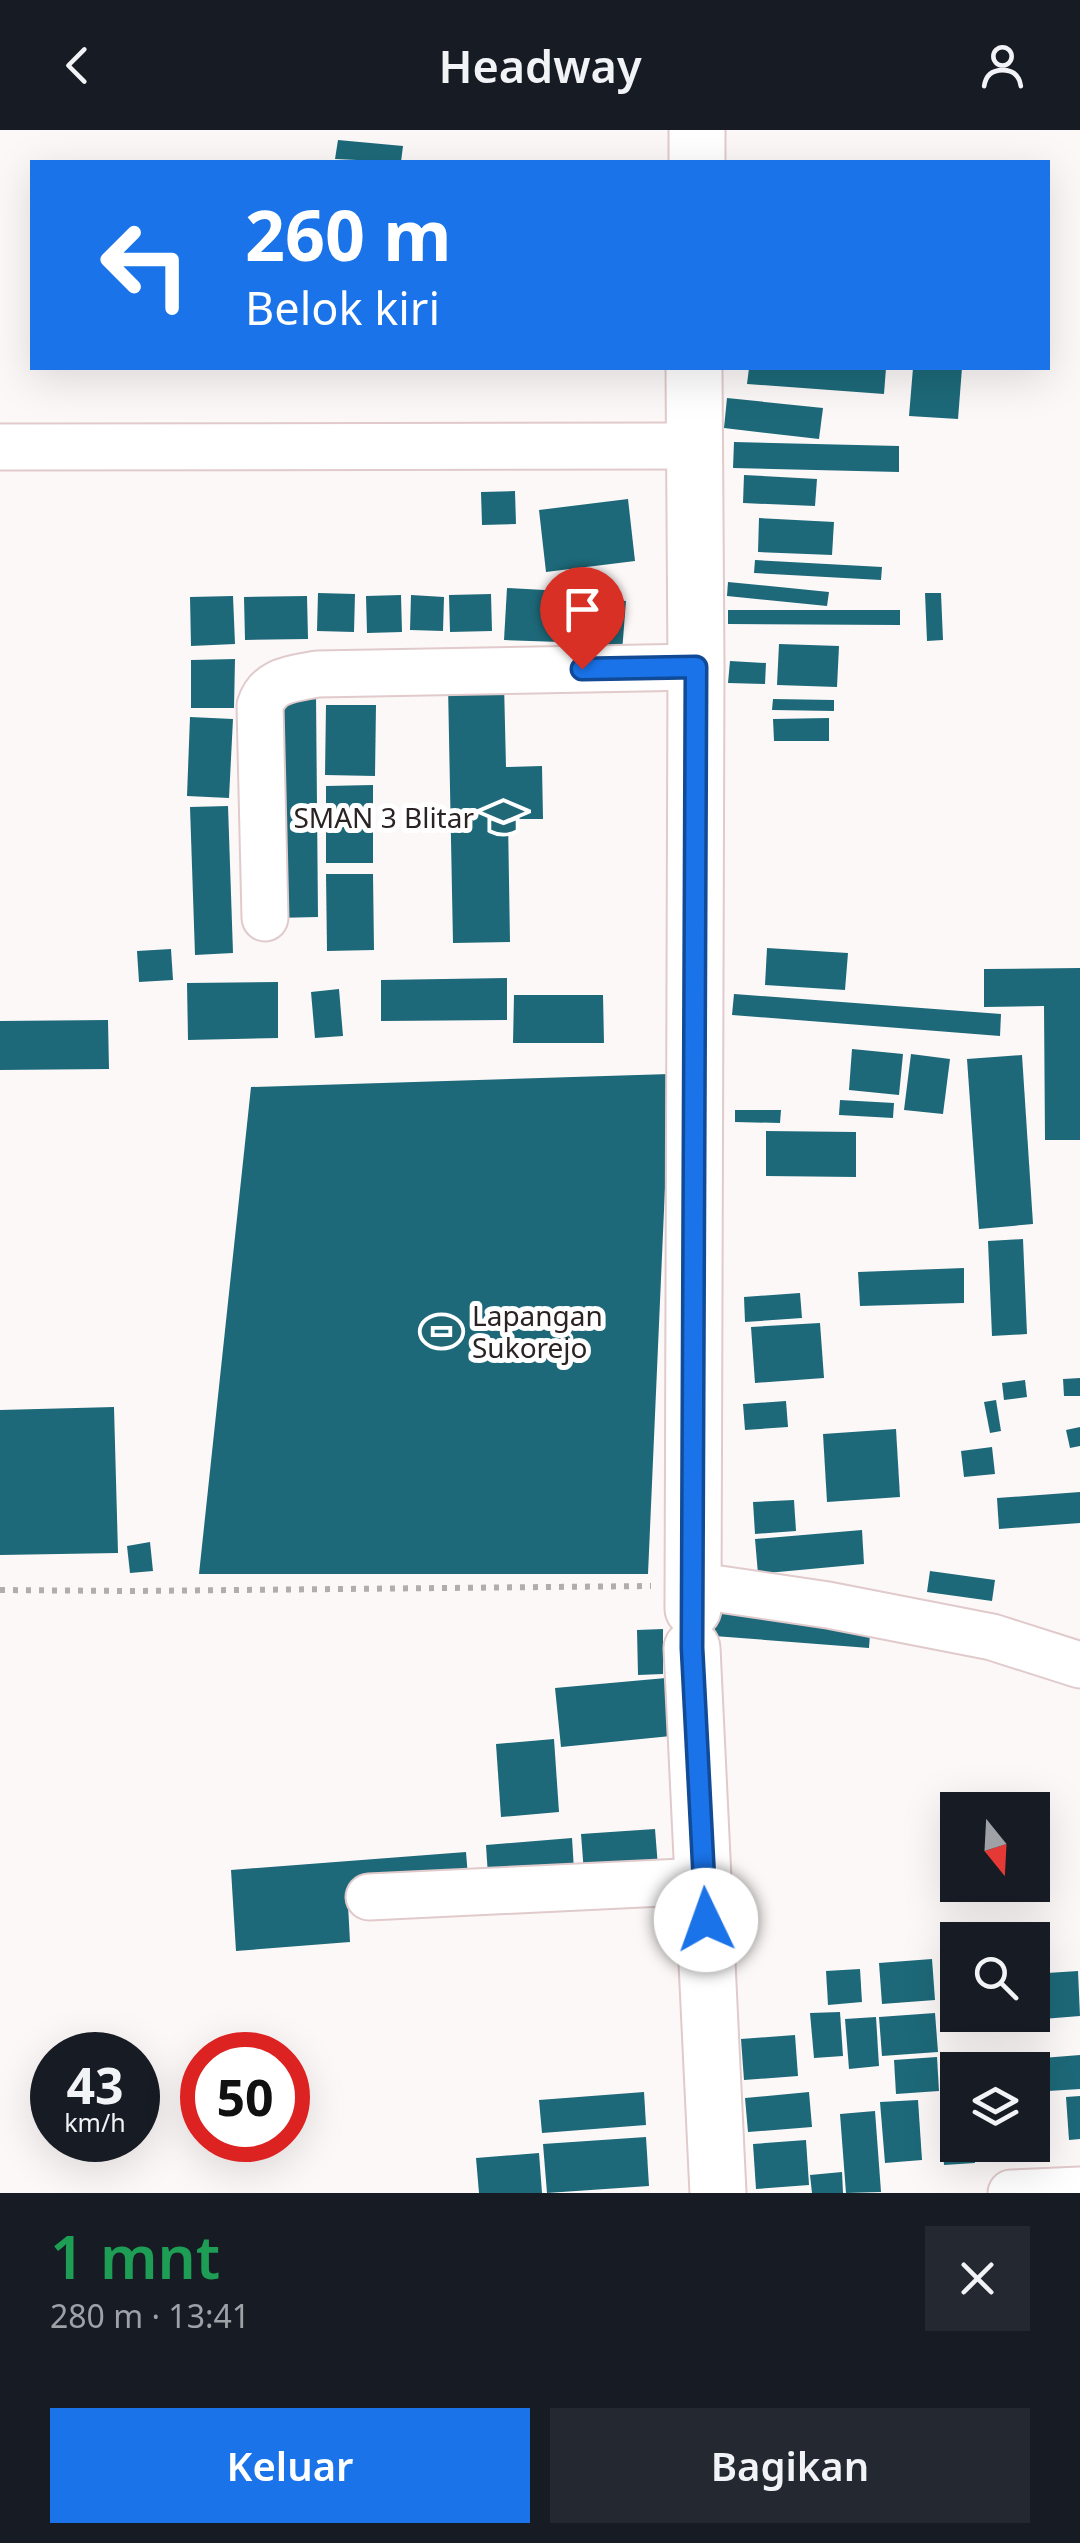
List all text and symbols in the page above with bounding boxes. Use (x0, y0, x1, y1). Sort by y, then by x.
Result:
text: Headway (438, 35, 642, 96)
icon: back (50, 38, 105, 93)
icon: person (975, 38, 1030, 93)
text: 260 m (245, 186, 452, 282)
icon: left (80, 200, 210, 330)
text: Belok kiri (245, 277, 440, 338)
pin (540, 567, 625, 670)
icon: arrive (555, 582, 610, 637)
school or university icon: SMAN 3 Blitar (483, 796, 525, 838)
place label: SMAN 3 Blitar (293, 798, 474, 836)
place label: Lapangan Sukorejo (472, 1296, 603, 1366)
sports icon: Lapangan Sukorejo (421, 1310, 463, 1352)
north arrow (940, 1792, 1050, 1902)
map controls (940, 1792, 1050, 2162)
position arrow (654, 1868, 758, 1972)
button: search (940, 1922, 1050, 2032)
speed limit sign: 50 (180, 2032, 310, 2162)
text: 43 (66, 2051, 124, 2119)
button: layers (940, 2052, 1050, 2162)
text: km/h (64, 2105, 126, 2139)
text: 1 mnt (50, 2215, 220, 2297)
button: close (925, 2226, 1030, 2331)
text: 280 m · 13:41 (50, 2294, 250, 2337)
button: Keluar (50, 2408, 530, 2523)
button: Bagikan (550, 2408, 1030, 2523)

